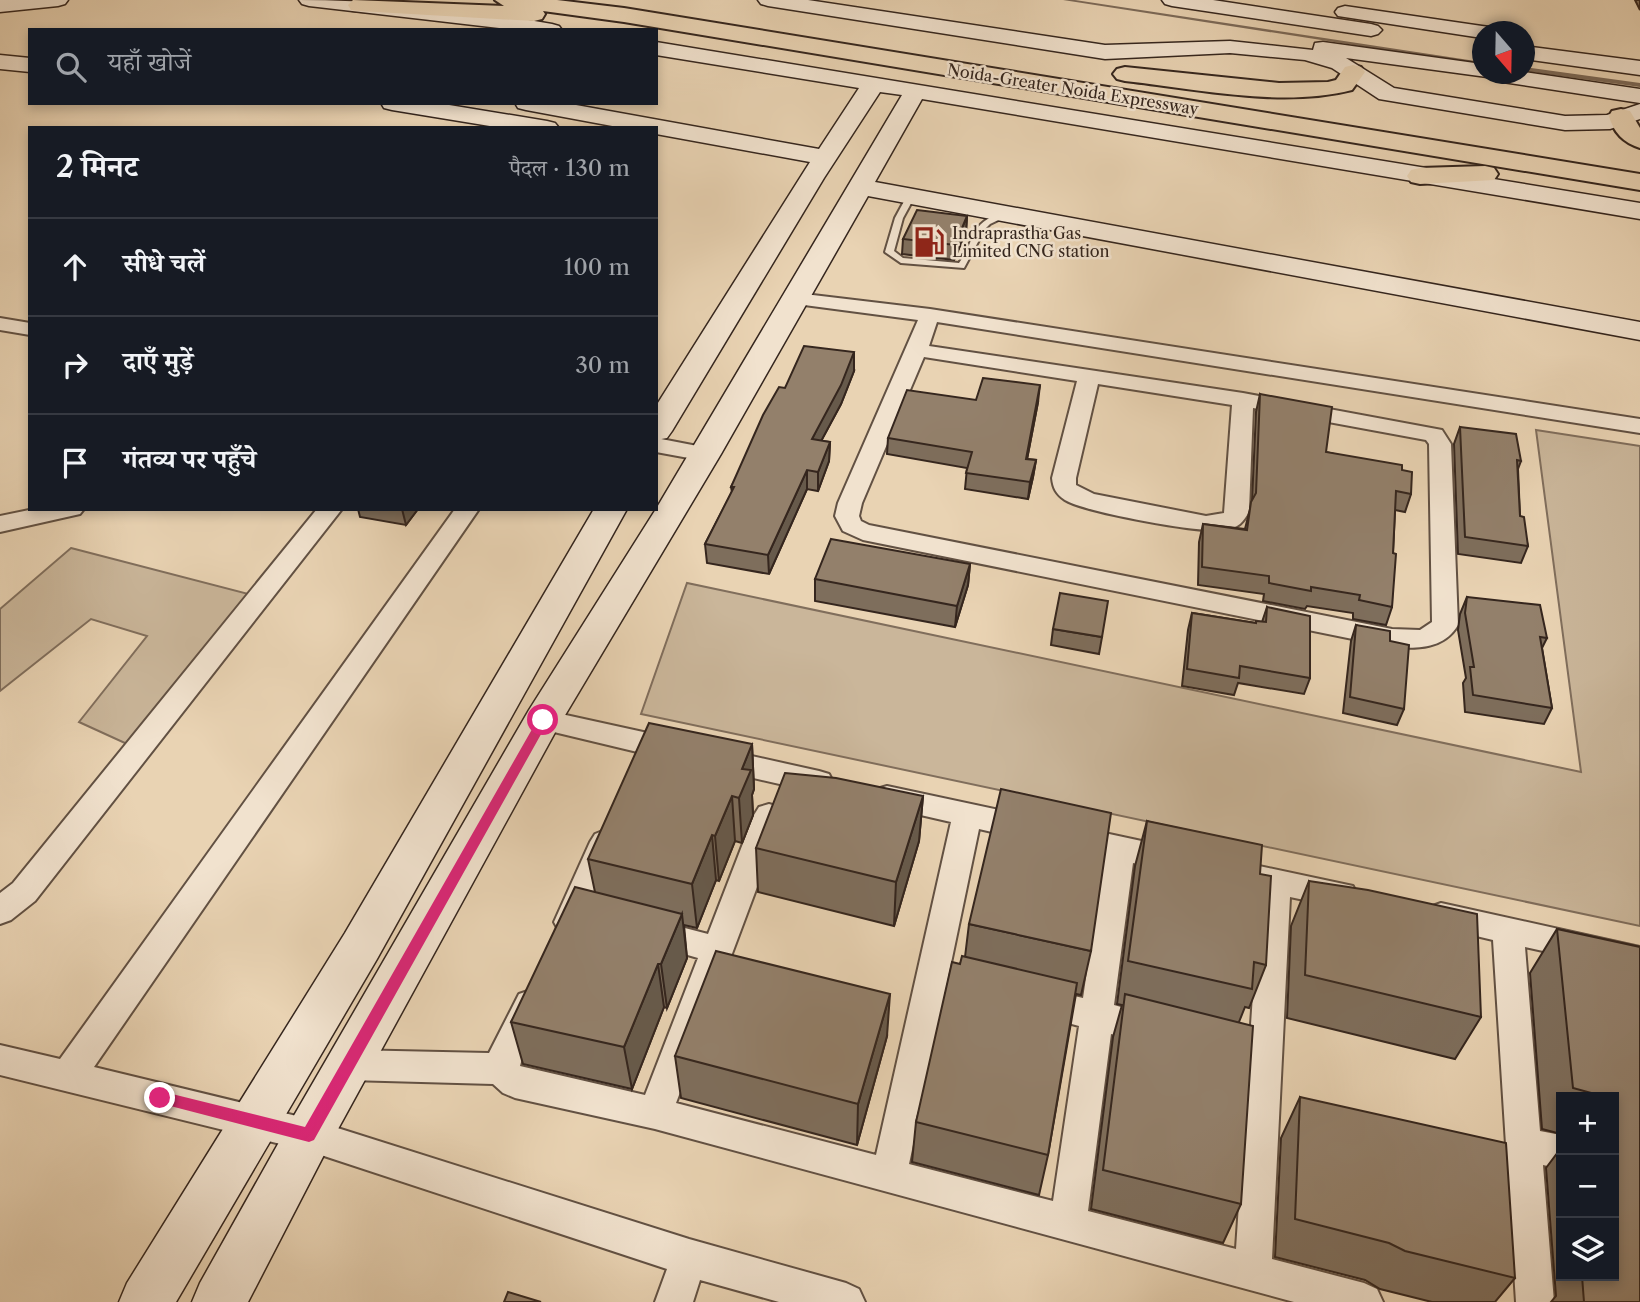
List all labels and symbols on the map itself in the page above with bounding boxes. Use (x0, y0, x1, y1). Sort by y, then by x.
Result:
north arrow (1472, 21, 1535, 84)
street label: Noida-Greater Noida Expressway (946, 59, 1201, 119)
place label: Indraprastha Gas Limited CNG station (952, 223, 1110, 261)
fuel station icon: Indraprastha Gas Limited CNG station (912, 225, 946, 259)
route start (527, 704, 558, 735)
route end (144, 1082, 175, 1113)

